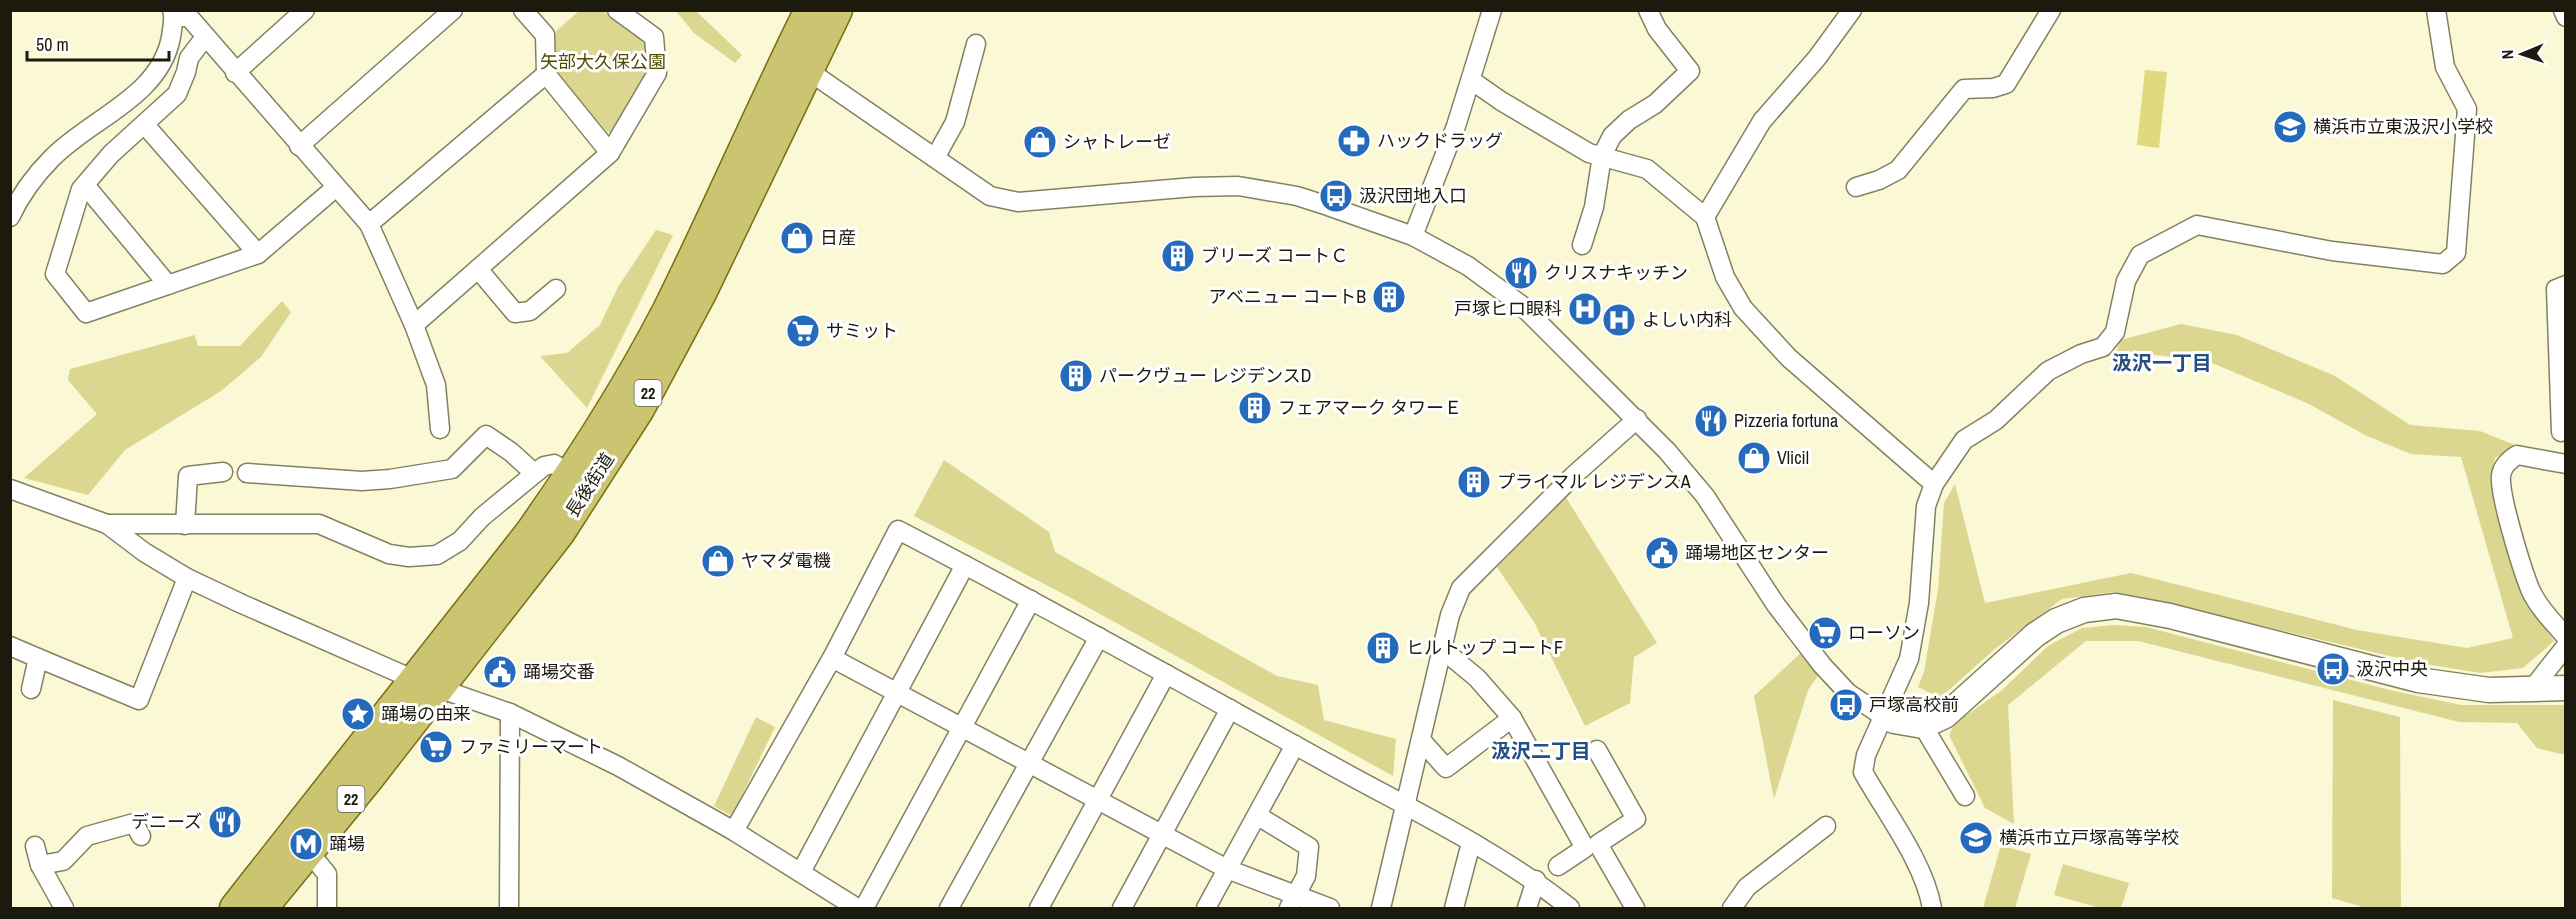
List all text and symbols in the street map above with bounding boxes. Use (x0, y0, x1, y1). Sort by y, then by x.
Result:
scale bar (27, 24, 170, 62)
north arrow (2492, 24, 2552, 84)
text: 50 m (36, 32, 69, 57)
park label: 矢部大久保公園 (540, 49, 666, 74)
text: N (2496, 49, 2518, 60)
school or university icon: 横浜市立東汲沢小学校 (2272, 109, 2308, 145)
place label: 横浜市立東汲沢小学校 (2313, 114, 2493, 139)
pharmacy icon: ハックドラッグ (1336, 123, 1372, 159)
shop icon: シャトレーゼ (1022, 124, 1058, 160)
place label: ハックドラッグ (1377, 128, 1503, 153)
place label: シャトレーゼ (1063, 129, 1171, 154)
bus stop icon: 汲沢団地入口 (1318, 178, 1354, 214)
place label: 汲沢団地入口 (1359, 183, 1467, 208)
shop icon: 日産 (779, 220, 815, 256)
place label: 日産 (820, 225, 856, 250)
building icon: ブリーズ コートＣ (1160, 238, 1196, 274)
place label: ブリーズ コートＣ (1201, 243, 1348, 268)
restaurant icon: クリスナキッチン (1503, 255, 1539, 291)
place label: クリスナキッチン (1544, 260, 1688, 285)
building icon: アベニュー コートB (1371, 279, 1407, 315)
place label: アベニュー コートB (1208, 284, 1366, 309)
hospital icon: 戸塚ヒロ眼科 (1567, 291, 1603, 327)
place label: 戸塚ヒロ眼科 (1454, 296, 1562, 321)
hospital icon: よしい内科 (1601, 302, 1637, 338)
place label: よしい内科 (1642, 307, 1732, 332)
supermarket icon: サミット (785, 313, 821, 349)
place label: サミット (826, 318, 898, 343)
district label: 汲沢一丁目 (2112, 349, 2212, 376)
building icon: パークヴュー レジデンスD (1058, 358, 1094, 394)
place label: パークヴュー レジデンスD (1099, 363, 1311, 388)
road number: 22 (634, 380, 662, 406)
building icon: フェアマーク タワーＥ (1237, 390, 1273, 426)
place label: フェアマーク タワーＥ (1278, 395, 1462, 420)
restaurant icon: Pizzeria fortuna (1693, 403, 1729, 439)
place label: Pizzeria fortuna (1734, 408, 1838, 433)
shop icon: Vlicil (1736, 440, 1772, 476)
place label: Vlicil (1777, 445, 1809, 470)
street label: 長後街道 (559, 448, 620, 522)
building icon: プライマル レジデンスA (1456, 464, 1492, 500)
place label: プライマル レジデンスA (1497, 469, 1691, 494)
public building icon: 踊場地区センター (1644, 535, 1680, 571)
place label: 踊場地区センター (1685, 540, 1829, 565)
shop icon: ヤマダ電機 (700, 543, 736, 579)
place label: ヤマダ電機 (741, 548, 831, 573)
supermarket icon: ローソン (1807, 615, 1843, 651)
place label: ローソン (1848, 620, 1920, 645)
building icon: ヒルトップ コートF (1365, 630, 1401, 666)
place label: ヒルトップ コートF (1406, 635, 1563, 660)
bus stop icon: 汲沢中央 (2315, 651, 2351, 687)
public building icon: 踊場交番 (482, 654, 518, 690)
place label: 汲沢中央 (2356, 656, 2428, 681)
place label: 踊場交番 (523, 659, 595, 684)
bus stop icon: 戸塚高校前 (1828, 687, 1864, 723)
place label: 戸塚高校前 (1869, 692, 1959, 717)
place icon: 踊場の由来 (340, 696, 376, 732)
place label: 踊場の由来 (381, 701, 471, 726)
supermarket icon: ファミリーマート (418, 729, 454, 765)
place label: ファミリーマート (459, 734, 603, 759)
district label: 汲沢二丁目 (1491, 737, 1591, 764)
road number: 22 (338, 786, 364, 812)
restaurant icon: デニーズ (207, 804, 243, 840)
place label: デニーズ (131, 809, 202, 834)
school or university icon: 横浜市立戸塚高等学校 (1958, 820, 1994, 856)
place label: 横浜市立戸塚高等学校 (1999, 825, 2179, 850)
metro station icon: 踊場 (288, 826, 324, 862)
place label: 踊場 (329, 831, 365, 856)

